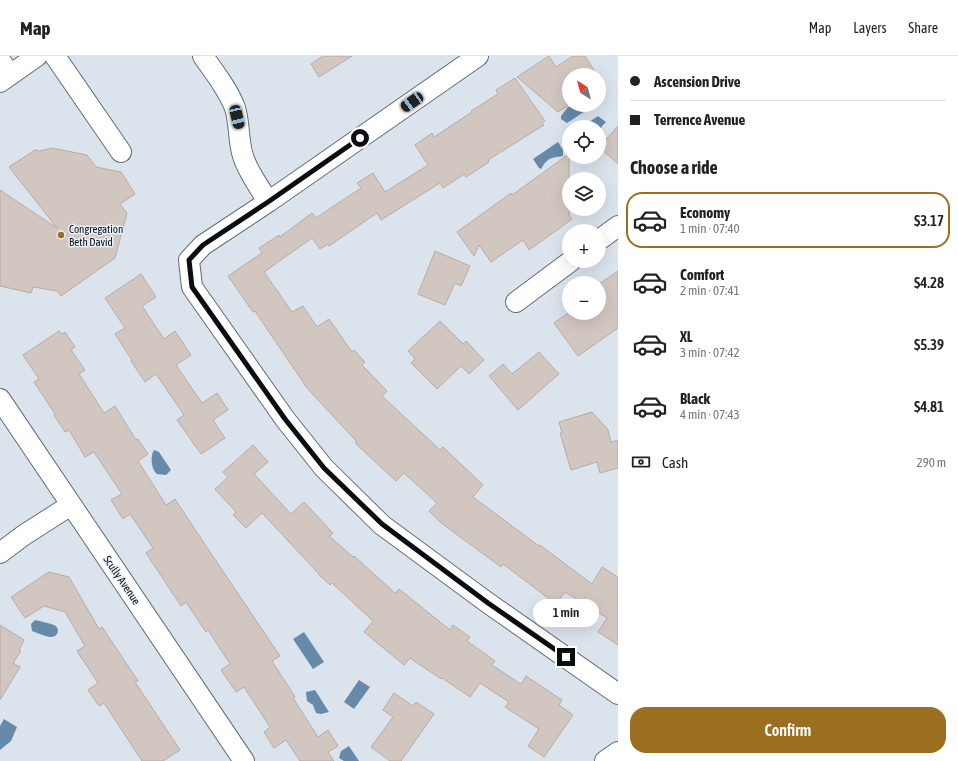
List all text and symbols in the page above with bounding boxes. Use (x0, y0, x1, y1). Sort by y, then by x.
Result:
text: Map (20, 17, 51, 39)
text: Map (809, 20, 831, 36)
text: Layers (853, 20, 886, 36)
text: Share (908, 20, 938, 36)
north arrow (562, 68, 606, 112)
map controls (562, 68, 606, 320)
text: Ascension Drive (654, 73, 741, 90)
car (399, 90, 425, 114)
car (228, 104, 246, 130)
text: Terrence Avenue (654, 111, 745, 128)
button: locate (562, 120, 606, 164)
route start (351, 129, 369, 147)
text: Choose a ride (630, 157, 718, 178)
button: layers (562, 172, 606, 216)
icon: car (632, 202, 668, 238)
text: Economy (680, 204, 730, 221)
text: $3.17 (914, 212, 944, 229)
text: 1 min · 07:40 (680, 221, 740, 236)
place label: Congregation Beth David (69, 223, 123, 248)
button: + (562, 224, 606, 268)
marker: Congregation Beth David (56, 230, 66, 240)
icon: car (632, 264, 668, 300)
text: Comfort (680, 266, 724, 283)
text: $4.28 (914, 274, 944, 291)
button: − (562, 276, 606, 320)
text: 2 min · 07:41 (680, 283, 740, 298)
icon: car (632, 326, 668, 362)
text: XL (680, 328, 693, 345)
text: $5.39 (914, 336, 944, 353)
text: 3 min · 07:42 (680, 345, 740, 360)
icon: car (632, 388, 668, 424)
text: Black (680, 390, 710, 407)
text: $4.81 (914, 398, 944, 415)
text: 4 min · 07:43 (680, 407, 740, 422)
icon: cash (630, 451, 652, 473)
text: Cash (662, 454, 688, 471)
text: 290 m (917, 455, 946, 470)
street label: Scully Avenue (101, 553, 143, 607)
callout: 1 min (533, 599, 599, 627)
text: 1 min (553, 605, 579, 620)
route end (557, 648, 575, 666)
button: Confirm (630, 707, 946, 753)

